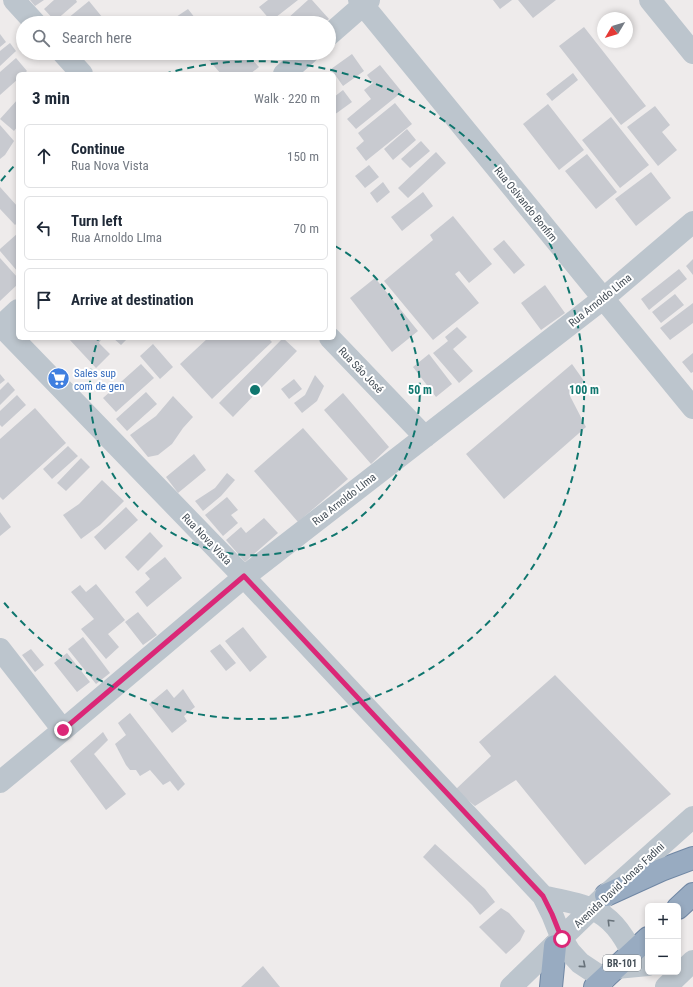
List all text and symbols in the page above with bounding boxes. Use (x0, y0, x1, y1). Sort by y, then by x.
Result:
north arrow (597, 12, 633, 48)
search box (16, 16, 336, 60)
icon: search (30, 27, 52, 49)
text: Search here (62, 29, 132, 47)
text: 3 min (32, 88, 70, 108)
text: Walk · 220 m (254, 91, 320, 106)
text: Continue (71, 140, 125, 158)
icon: ahead (33, 145, 55, 167)
text: 150 m (287, 149, 319, 164)
text: Rua Nova Vista (71, 158, 149, 173)
street label: Rua Oslvando Bonfim (491, 164, 560, 244)
text: Turn left (71, 212, 122, 230)
icon: left (33, 217, 55, 239)
text: 70 m (293, 221, 319, 236)
text: Rua Arnoldo LIma (71, 230, 162, 245)
street label: Rua Arnoldo LIma (566, 271, 634, 330)
icon: arrive (33, 289, 55, 311)
text: Arrive at destination (71, 291, 194, 309)
street label: Rua São José (335, 345, 386, 396)
supermarket icon: Sales sup com de gen (45, 366, 71, 392)
place label: Sales sup com de gen (74, 367, 124, 393)
centre of rings (248, 383, 262, 397)
text: 50 m (408, 383, 432, 397)
text: 100 m (569, 383, 599, 397)
street label: Rua Arnoldo LIma (310, 471, 379, 528)
street label: Rua Nova Vista (179, 511, 234, 568)
route end (54, 721, 72, 739)
street label: Avenida David Jonas Fadini (571, 840, 667, 931)
map controls (645, 903, 681, 975)
button: + (645, 903, 681, 939)
one-way arrow (607, 919, 615, 927)
route start (553, 930, 571, 948)
button: − (645, 939, 681, 975)
road number: BR-101 (603, 955, 641, 971)
one-way arrow (578, 960, 585, 967)

